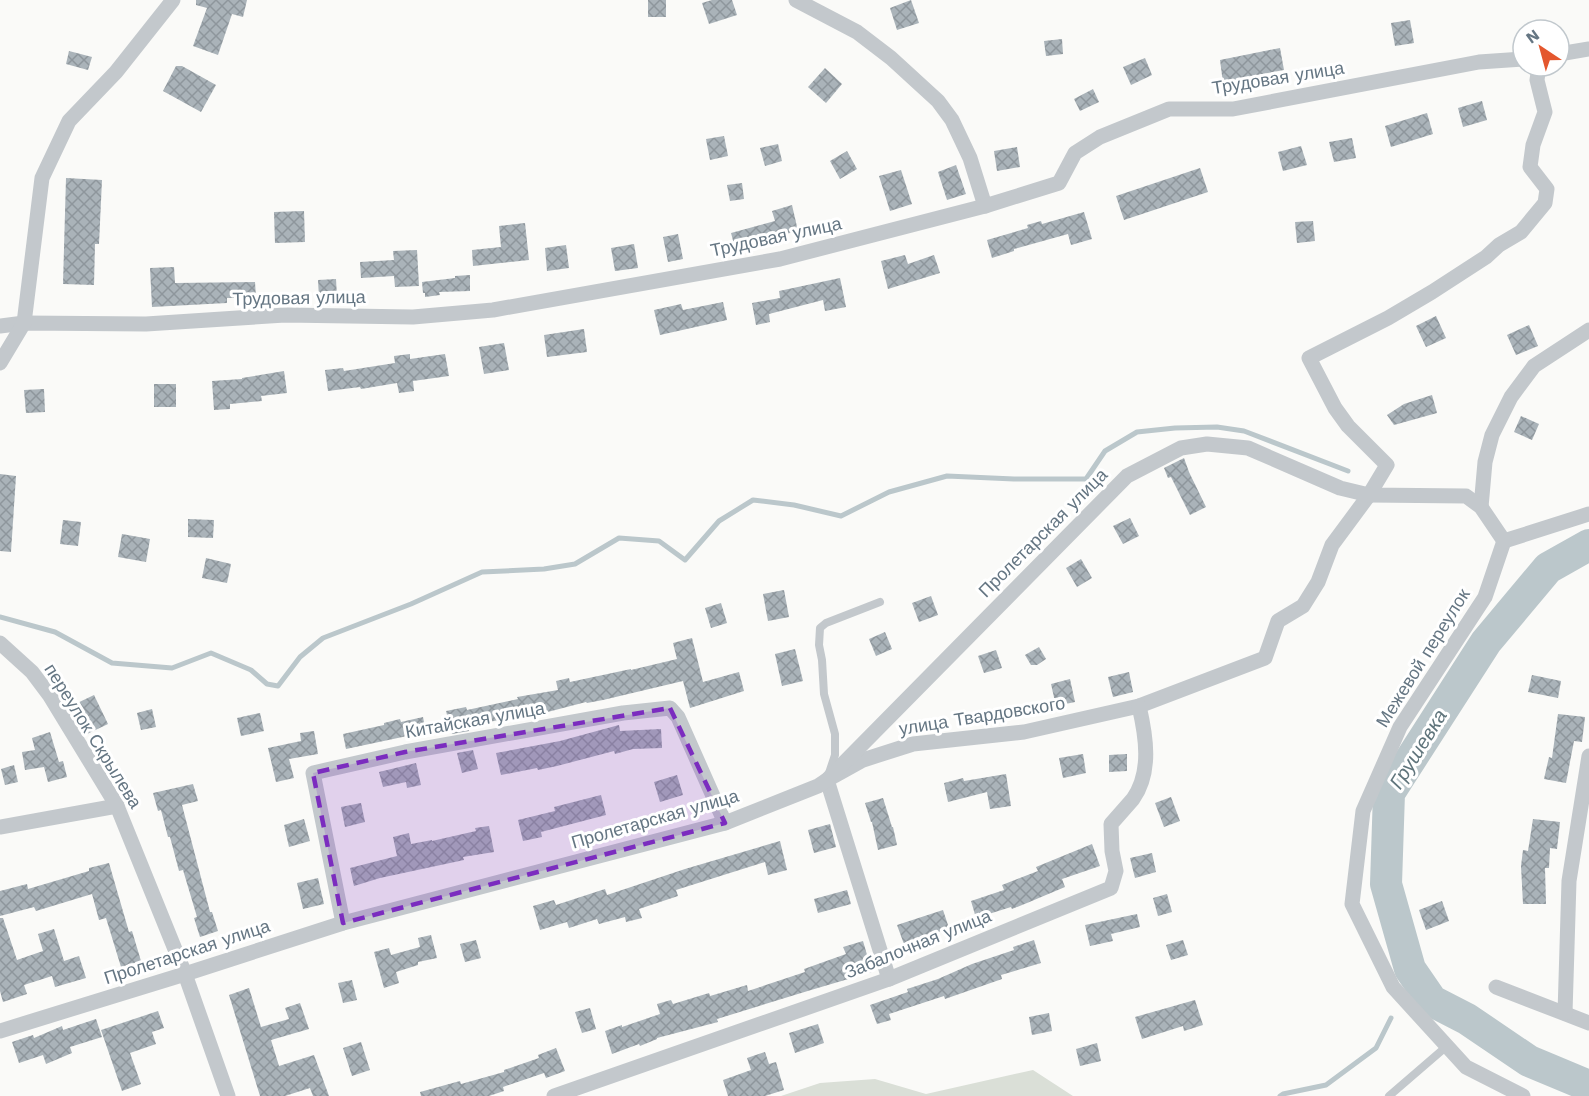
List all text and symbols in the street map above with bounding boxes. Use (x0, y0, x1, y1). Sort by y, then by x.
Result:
north arrow (1511, 18, 1571, 78)
text: N (1522, 25, 1543, 47)
street label: Трудовая улица (1210, 57, 1346, 98)
street label: Трудовая улица (708, 212, 844, 261)
street label: Трудовая улица (232, 286, 367, 309)
street label: Пролетарская улица (974, 463, 1112, 601)
street label: Межевой переулок (1371, 584, 1474, 731)
street label: переулок Скрылева (40, 660, 147, 813)
street label: улица Твардовского (897, 692, 1066, 739)
street label: Китайская улица (404, 697, 547, 742)
water label: Грушевка (1384, 705, 1452, 793)
street label: Пролетарская улица (569, 784, 742, 852)
street label: Забалочная улица (842, 904, 995, 982)
street label: Пролетарская улица (101, 914, 273, 988)

